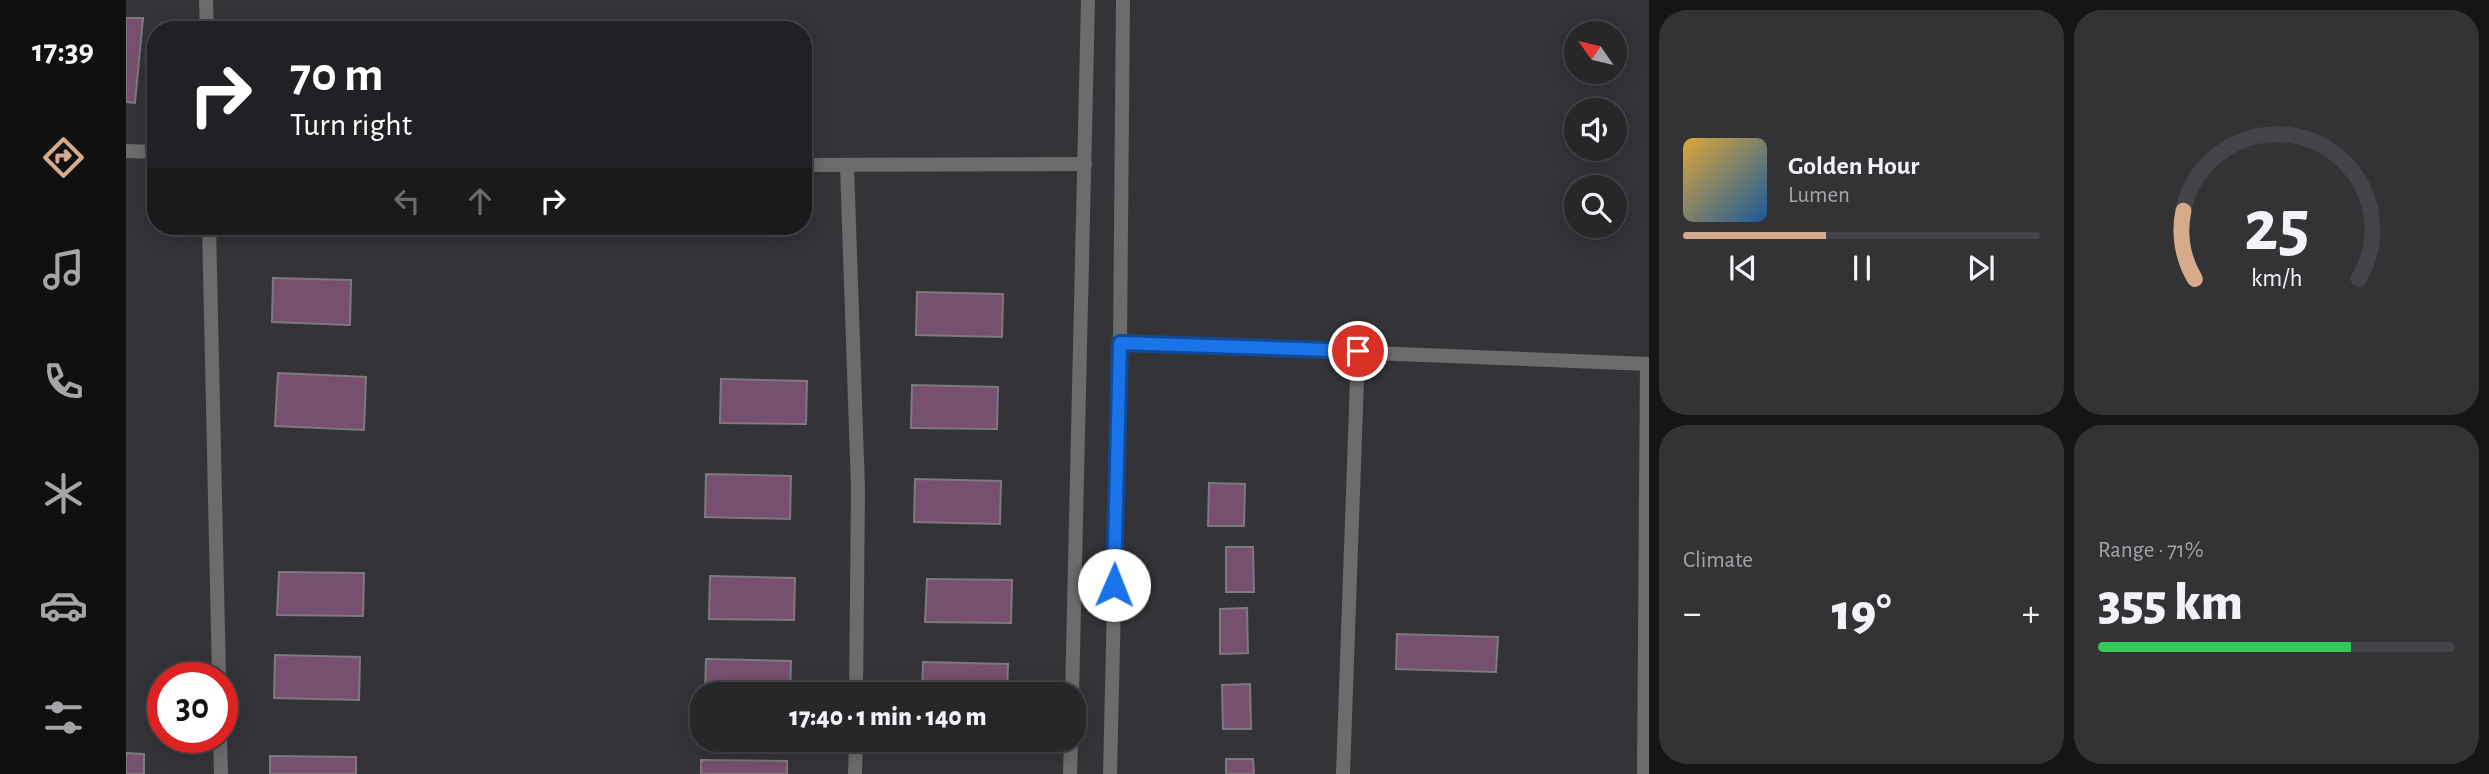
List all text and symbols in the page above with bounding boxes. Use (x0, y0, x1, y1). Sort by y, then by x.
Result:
north arrow (1564, 21, 1628, 84)
map controls (1564, 21, 1627, 238)
text: 17:39 (32, 35, 94, 67)
icon: right (175, 49, 266, 140)
text: 70 m (290, 51, 384, 100)
button: sound (1564, 98, 1627, 161)
text: Turn right (290, 109, 412, 141)
icon: directions (39, 133, 88, 182)
text: Golden Hour (1788, 153, 1919, 179)
button: search (1564, 175, 1627, 238)
icon: left (388, 182, 426, 220)
icon: ahead (461, 182, 499, 220)
icon: right (534, 182, 572, 220)
text: Lumen (1788, 184, 1850, 207)
text: 25 (2244, 191, 2309, 264)
icon: music (39, 245, 88, 294)
icon: previous (1724, 249, 1762, 287)
icon: pause (1843, 249, 1881, 287)
icon: next (1962, 249, 2000, 287)
text: km/h (2251, 266, 2302, 291)
pin (1328, 321, 1388, 381)
icon: arrive (1339, 332, 1377, 370)
icon: phone (39, 357, 88, 406)
icon: climate (39, 469, 88, 518)
text: Range · 71% (2098, 539, 2204, 562)
position arrow (1077, 548, 1151, 622)
text: Climate (1683, 549, 1753, 572)
text: 355 km (2098, 577, 2243, 629)
icon: car (39, 581, 88, 630)
text: 19° (1832, 587, 1891, 639)
text: − (1683, 595, 1701, 633)
text: + (2022, 595, 2040, 633)
speed limit sign: 30 (147, 662, 238, 753)
icon: filters (39, 693, 88, 742)
text: 17:40 · 1 min · 140 m (789, 704, 987, 730)

